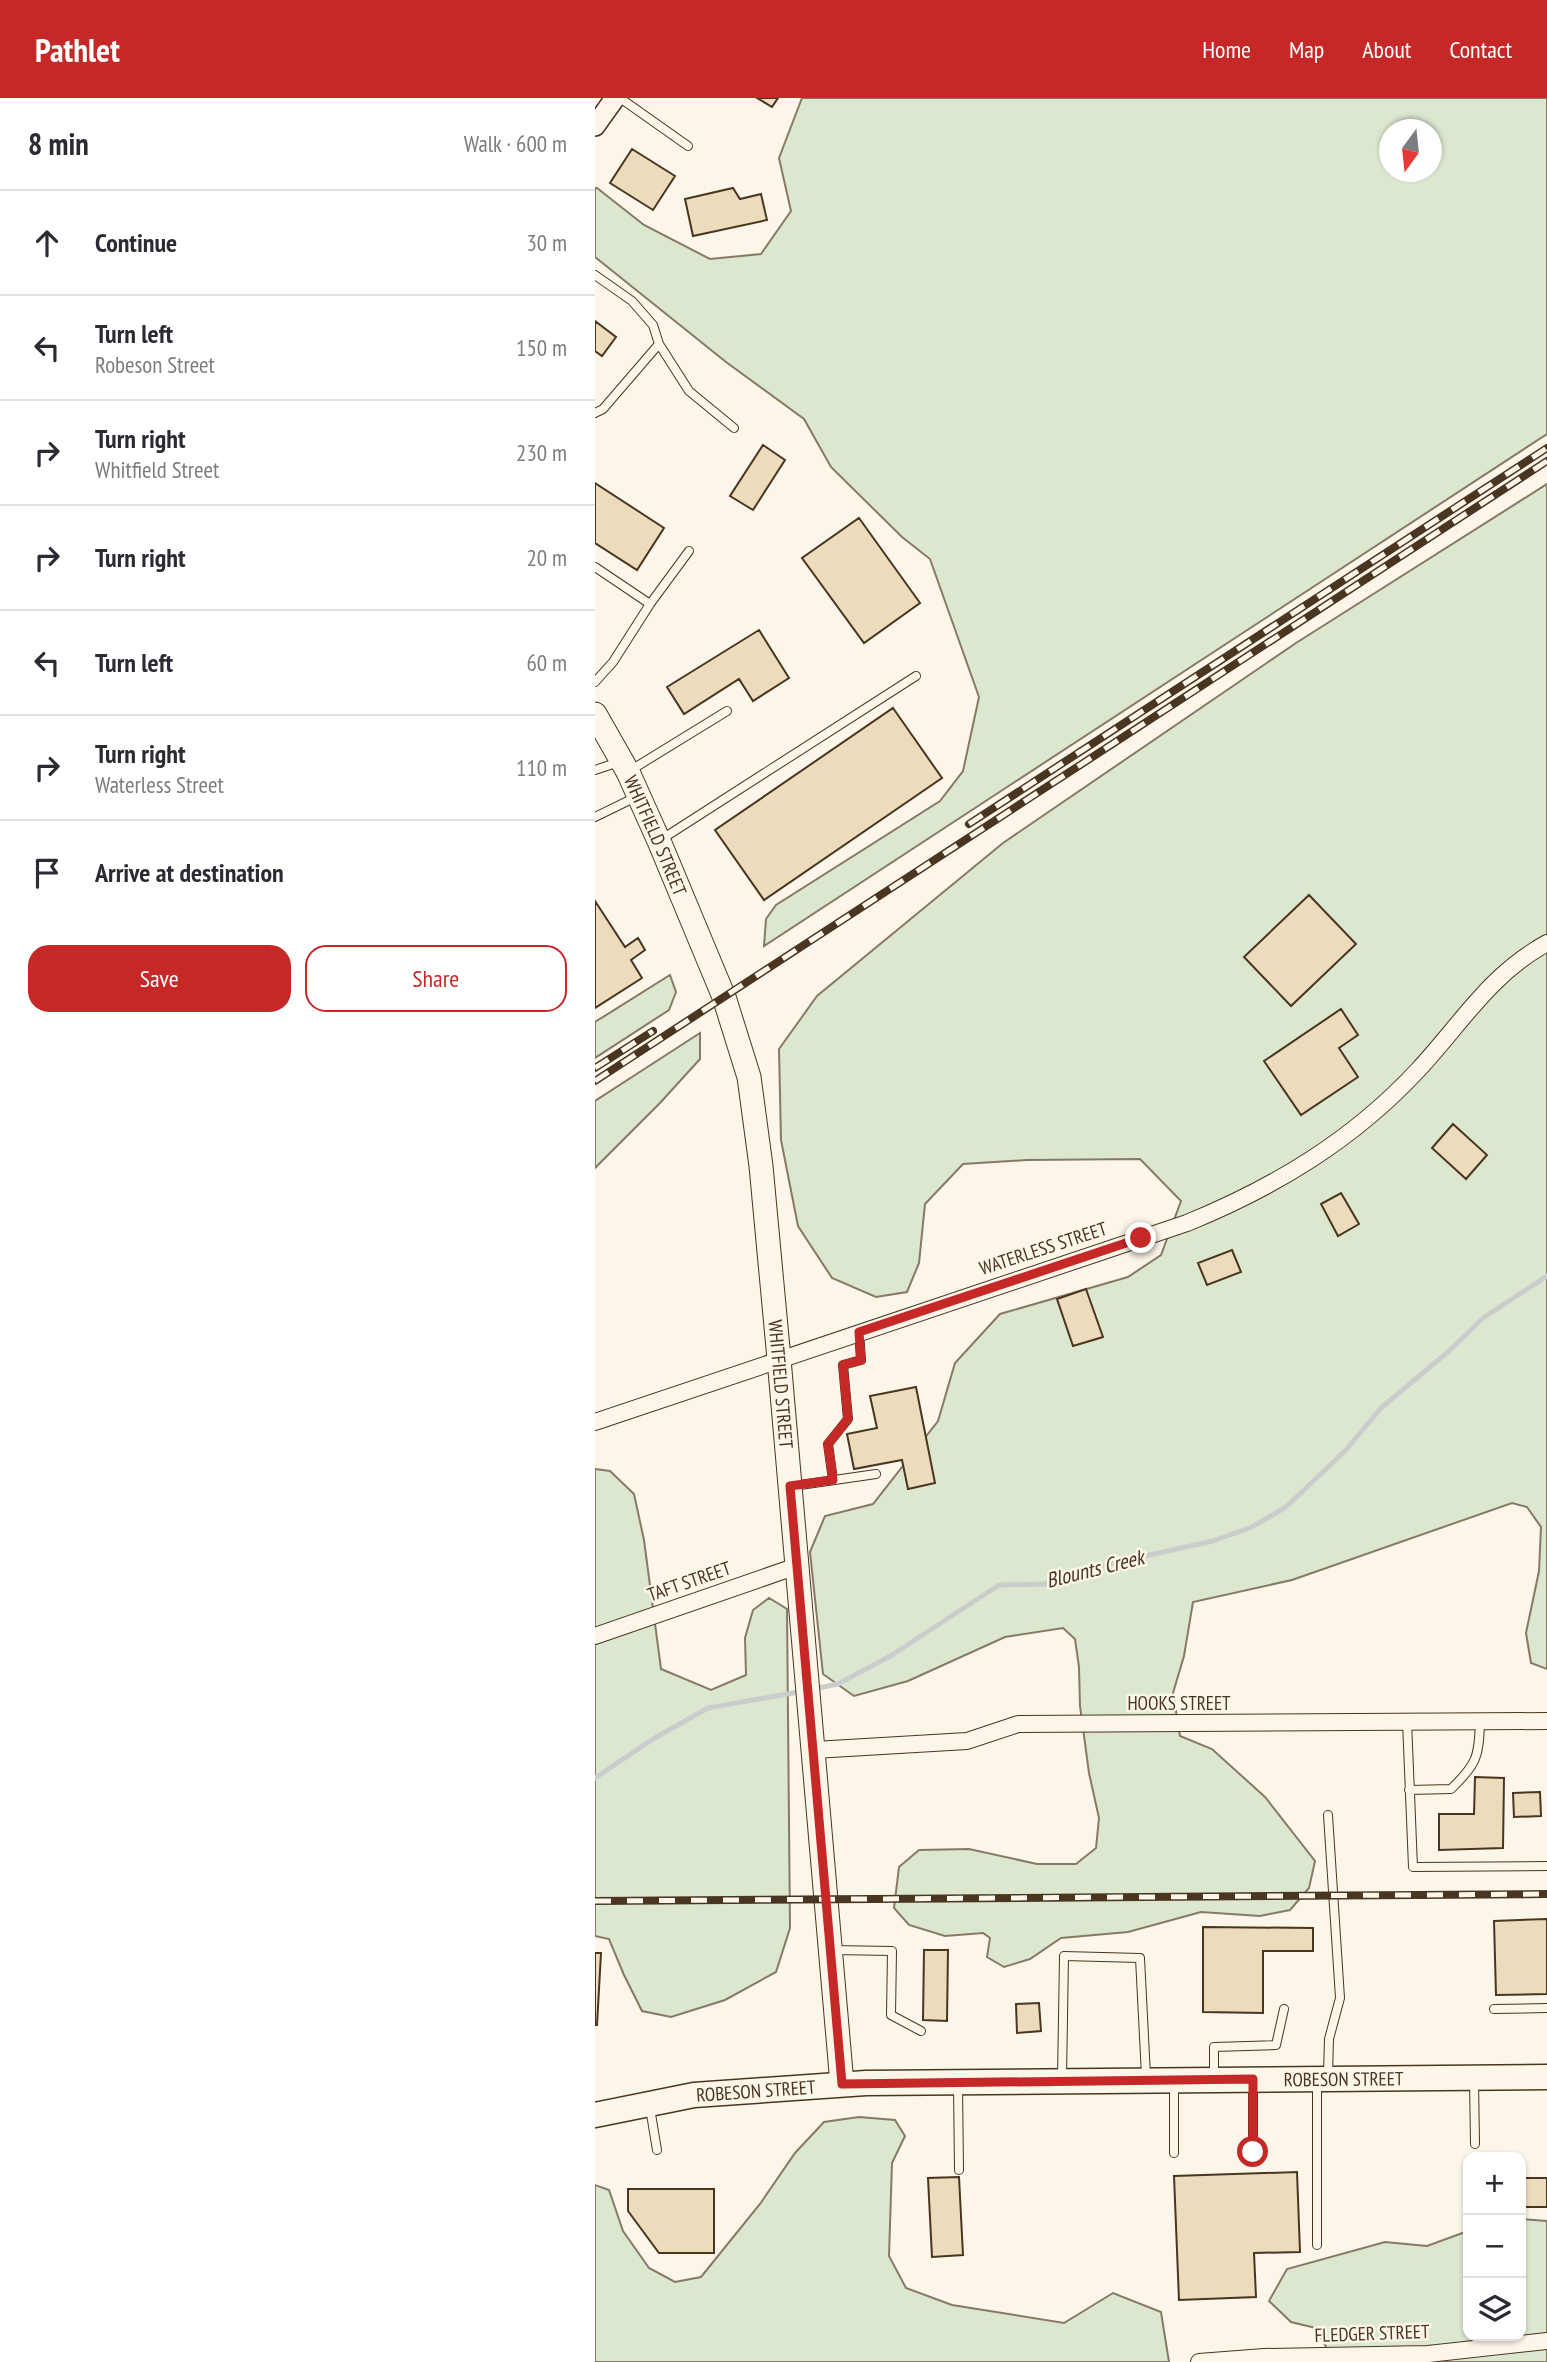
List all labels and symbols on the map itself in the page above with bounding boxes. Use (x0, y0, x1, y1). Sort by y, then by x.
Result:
north arrow (1379, 119, 1442, 182)
street label: WHITFIELD STREET (619, 772, 693, 900)
street label: WATERLESS STREET (976, 1216, 1110, 1280)
route end (1125, 1222, 1156, 1253)
street label: WHITFIELD STREET (763, 1319, 799, 1450)
water label: Blounts Creek (1043, 1543, 1149, 1594)
street label: TAFT STREET (644, 1555, 734, 1606)
street label: HOOKS STREET (1127, 1691, 1231, 1715)
street label: ROBESON STREET (1284, 2066, 1404, 2091)
street label: ROBESON STREET (695, 2075, 817, 2107)
route start (1237, 2136, 1268, 2167)
street label: FLEDGER STREET (1314, 2319, 1430, 2347)

